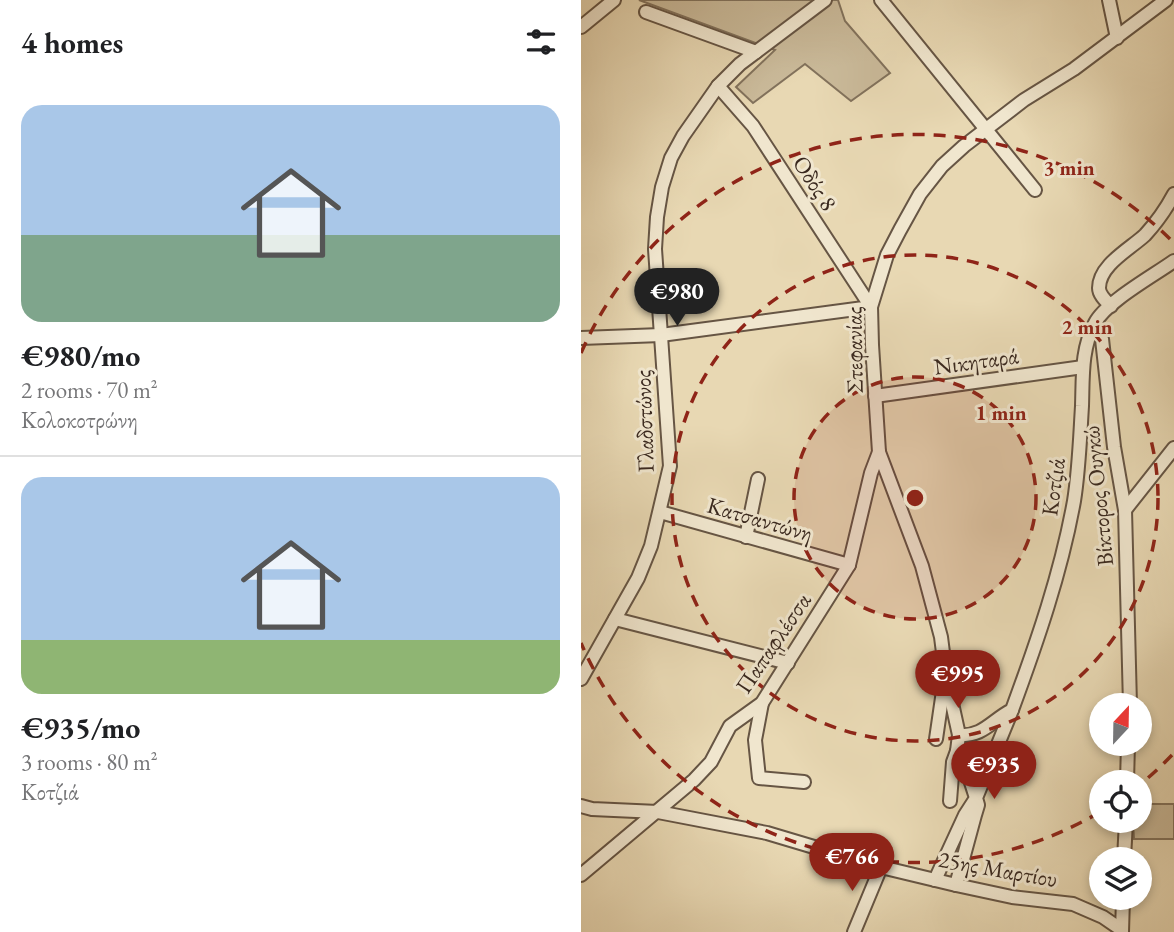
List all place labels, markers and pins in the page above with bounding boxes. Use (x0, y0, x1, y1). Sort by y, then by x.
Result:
pin: €980 (636, 268, 718, 328)
centre of rings (903, 486, 927, 510)
pin: €995 (917, 650, 999, 710)
pin: €935 (953, 742, 1035, 801)
pin: €766 (811, 834, 893, 893)

